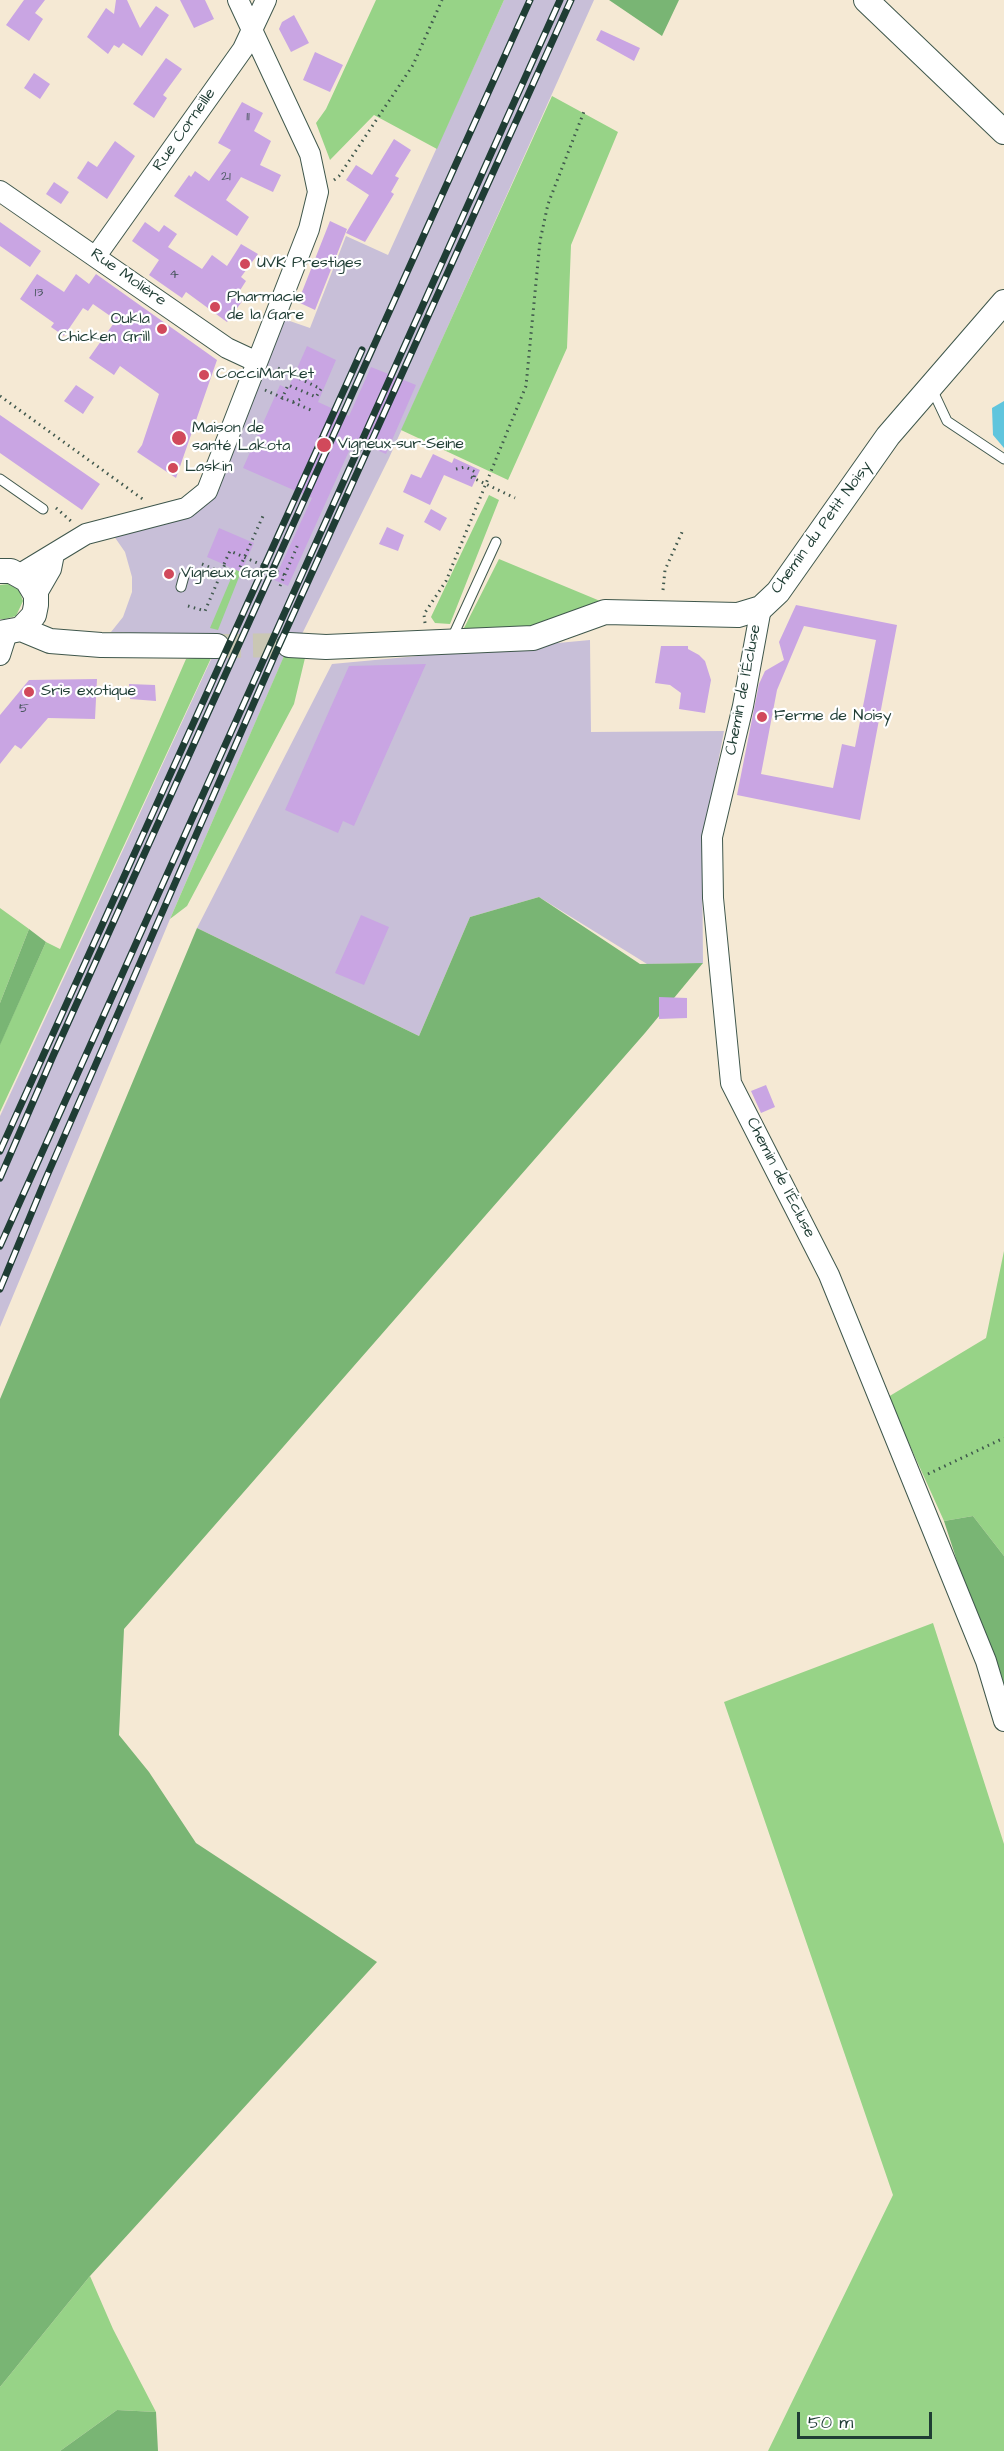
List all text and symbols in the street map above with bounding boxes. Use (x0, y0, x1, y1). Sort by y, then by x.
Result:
street label: Rue Corneille (149, 85, 221, 175)
house number: 11 (246, 109, 250, 125)
house number: 21 (221, 169, 231, 185)
street label: Rue Molière (86, 245, 170, 311)
place label: UVK Prestiges (257, 254, 362, 274)
marker: UVK Prestiges (238, 257, 252, 271)
house number: 4 (169, 267, 179, 283)
house number: 13 (35, 285, 43, 301)
place label: Pharmacie de la Gare (227, 288, 304, 326)
marker: Pharmacie de la Gare (208, 300, 222, 314)
place label: Oukla Chicken Grill (58, 310, 150, 348)
marker: Oukla Chicken Grill (155, 322, 169, 336)
place label: CocciMarket (216, 365, 314, 385)
marker: CocciMarket (197, 368, 211, 382)
place label: Maison de santé Lakota (192, 419, 290, 457)
marker: Maison de santé Lakota (170, 429, 188, 447)
place label: Vigneux-sur-Seine (338, 435, 464, 455)
marker: Vigneux-sur-Seine (315, 436, 333, 454)
place label: Laskin (185, 458, 232, 478)
street label: Chemin du Petit Noisy (768, 458, 876, 598)
marker: Laskin (166, 461, 180, 475)
place label: Vigneux Gare (181, 564, 277, 584)
marker: Vigneux Gare (162, 567, 176, 581)
street label: Chemin de l'Écluse (722, 623, 766, 757)
place label: Sris exotique (41, 682, 136, 702)
marker: Sris exotique (22, 685, 36, 699)
house number: 5 (19, 701, 29, 717)
place label: Ferme de Noisy (774, 707, 892, 727)
marker: Ferme de Noisy (755, 710, 769, 724)
street label: Chemin de l'Écluse (741, 1115, 819, 1241)
scale bar (800, 2400, 935, 2438)
text: 50 m (808, 2410, 853, 2435)

